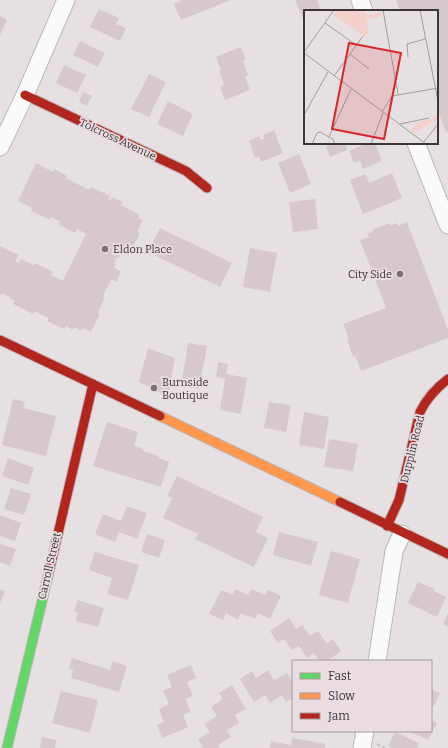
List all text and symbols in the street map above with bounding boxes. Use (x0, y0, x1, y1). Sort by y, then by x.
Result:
inset map (304, 10, 438, 144)
street label: Tolcross Avenue (77, 116, 158, 163)
place label: Eldon Place (113, 243, 172, 256)
marker: Eldon Place (100, 244, 110, 254)
place label: City Side (348, 268, 392, 281)
marker: City Side (395, 269, 405, 279)
place label: Burnside Boutique (162, 376, 209, 402)
marker: Burnside Boutique (149, 383, 159, 393)
street label: Dupplin Road (398, 414, 427, 484)
street label: Carroll Street (35, 531, 63, 601)
legend (292, 660, 432, 732)
text: Fast (328, 669, 352, 683)
text: Slow (328, 689, 355, 703)
text: Jam (327, 709, 350, 723)

